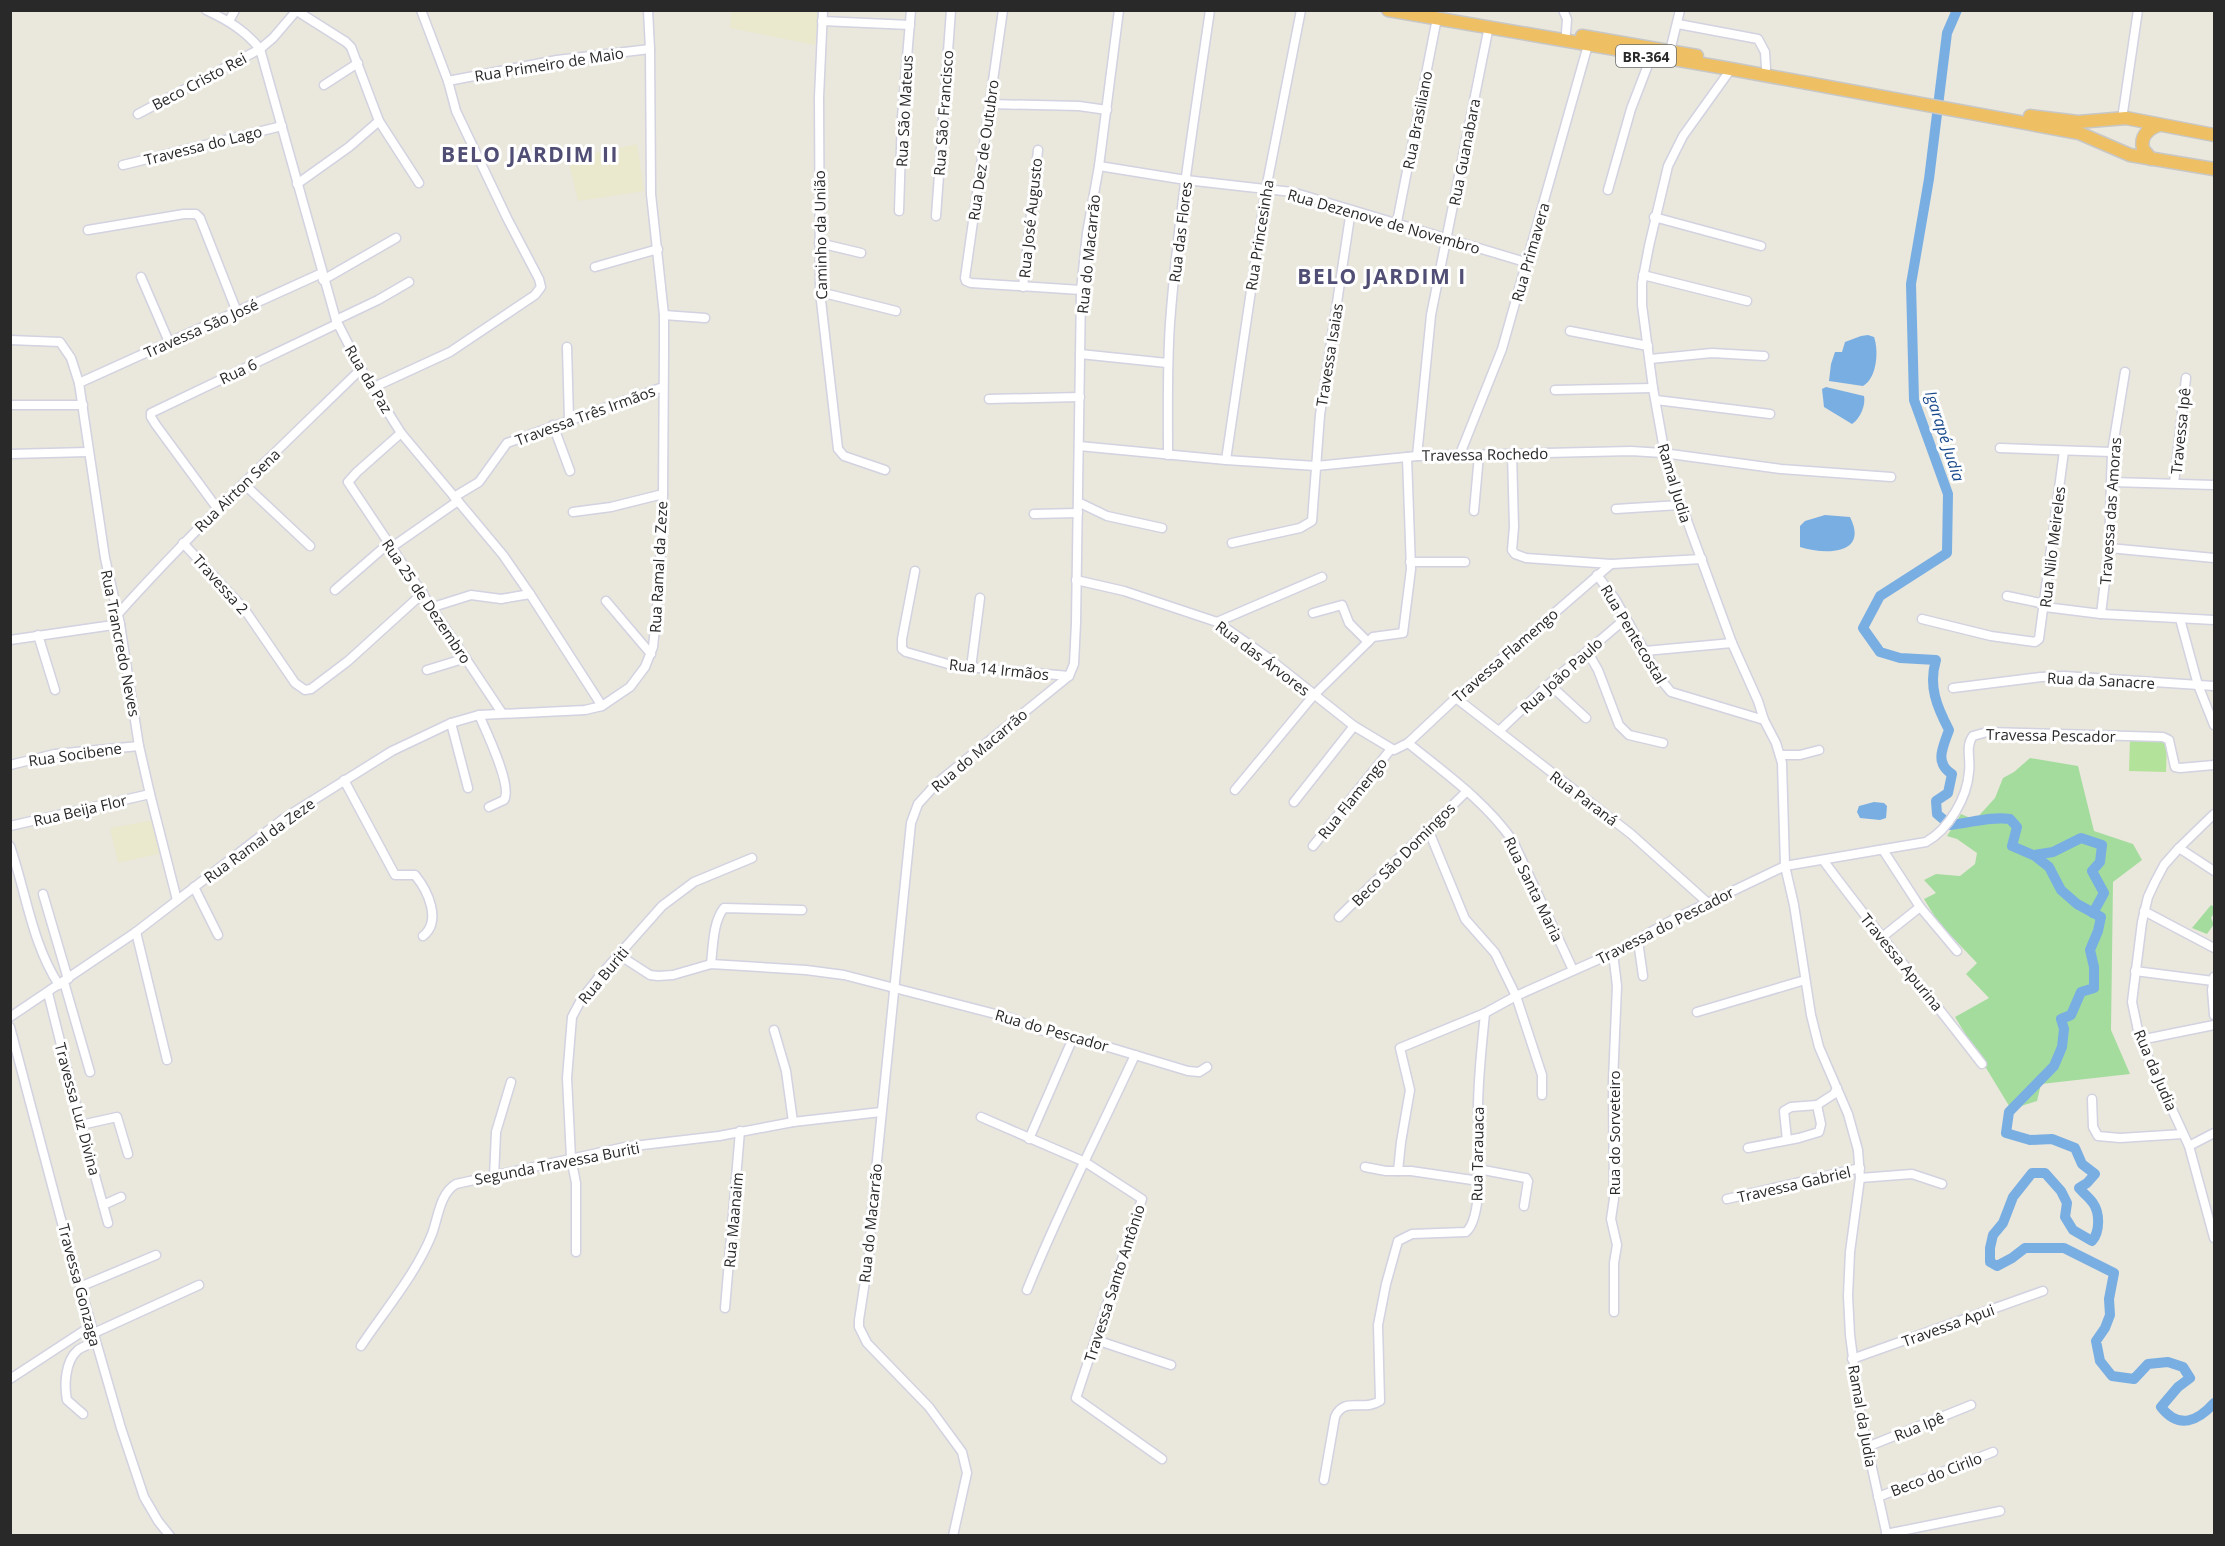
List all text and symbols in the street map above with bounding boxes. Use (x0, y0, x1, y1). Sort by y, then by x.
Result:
street label: Rua Primeiro de Maio (473, 42, 625, 86)
road number: BR-364 (1616, 45, 1676, 67)
street label: Beco Cristo Rei (148, 48, 250, 114)
street label: Rua São Francisco (929, 50, 957, 176)
street label: Rua São Mateus (891, 54, 917, 168)
street label: Rua Brasiliano (1398, 69, 1436, 171)
street label: Rua Dez de Outubro (963, 78, 1003, 222)
street label: Rua Guanabara (1444, 97, 1484, 207)
street label: Travessa do Lago (142, 121, 264, 169)
district label: BELO JARDIM II (441, 140, 619, 168)
street label: Rua José Augusto (1014, 157, 1046, 279)
street label: Caminho da União (809, 170, 831, 300)
street label: Rua Princesinha (1240, 178, 1278, 292)
street label: Rua das Flores (1164, 180, 1196, 284)
street label: Rua Dezenove de Novembro (1285, 184, 1483, 258)
street label: Rua do Macarrão (1072, 193, 1104, 315)
street label: Rua Primavera (1506, 200, 1554, 304)
district label: BELO JARDIM I (1297, 262, 1467, 290)
street label: Travessa São José (141, 294, 261, 362)
street label: Travessa Isaias (1311, 302, 1347, 408)
street label: Rua da Paz (341, 341, 397, 417)
street label: Rua 6 (216, 354, 260, 388)
street label: Travessa Três Irmãos (512, 380, 658, 450)
street label: Travessa Ipê (2166, 387, 2194, 475)
water label: Igarapé Judia (1920, 388, 1970, 484)
street label: Travessa das Amoras (2095, 437, 2125, 585)
street label: Ramal Judia (1653, 441, 1697, 525)
street label: Travessa Rochedo (1422, 443, 1548, 465)
street label: Rua Airton Sena (190, 444, 284, 536)
street label: Rua Nilo Meireles (2035, 485, 2069, 609)
street label: Rua Ramal da Zeze (645, 501, 671, 633)
street label: Rua 25 de Dezembro (378, 535, 476, 667)
street label: Travessa 2 (189, 550, 253, 618)
street label: Rua Trancredo Neves (97, 568, 145, 718)
street label: Rua Pentecostal (1597, 581, 1671, 687)
street label: Travessa Flamengo (1448, 604, 1562, 706)
street label: Rua das Árvores (1212, 616, 1314, 700)
street label: Rua João Paulo (1516, 633, 1606, 717)
street label: Rua 14 Irmãos (948, 654, 1050, 684)
street label: Rua da Sanacre (2047, 667, 2155, 693)
street label: Rua do Macarrão (927, 704, 1031, 796)
street label: Travessa Pescador (1986, 724, 2116, 746)
street label: Rua Socibene (27, 738, 123, 770)
street label: Rua Flamengo (1313, 753, 1391, 843)
street label: Rua Paraná (1546, 766, 1622, 830)
street label: Rua Beija Flor (31, 790, 129, 830)
street label: Rua Ramal da Zeze (200, 793, 318, 887)
street label: Beco São Domingos (1347, 798, 1459, 910)
street label: Rua Santa Maria (1500, 833, 1568, 945)
street label: Travessa do Pescador (1593, 882, 1737, 968)
street label: Travessa Apurina (1856, 909, 1948, 1015)
street label: Rua Buriti (573, 942, 633, 1008)
street label: Rua do Pescador (993, 1004, 1111, 1056)
street label: Rua da Judia (2130, 1026, 2182, 1114)
street label: Travessa Luz Divina (51, 1040, 105, 1178)
street label: Rua do Sorveteiro (1604, 1071, 1624, 1195)
street label: Rua Tarauaca (1466, 1106, 1488, 1202)
street label: Segunda Travessa Buriti (473, 1137, 641, 1189)
street label: Travessa Gabriel (1735, 1161, 1853, 1207)
street label: Rua do Macarrão (854, 1162, 886, 1284)
street label: Rua Maanaim (719, 1171, 747, 1269)
street label: Travessa Santo Antônio (1079, 1202, 1149, 1364)
street label: Travessa Gonzaga (54, 1221, 106, 1349)
street label: Travessa Apui (1899, 1299, 1997, 1351)
street label: Ramal da Judia (1844, 1363, 1882, 1469)
street label: Rua Ipê (1891, 1407, 1947, 1445)
street label: Beco do Cirilo (1887, 1447, 1985, 1501)

